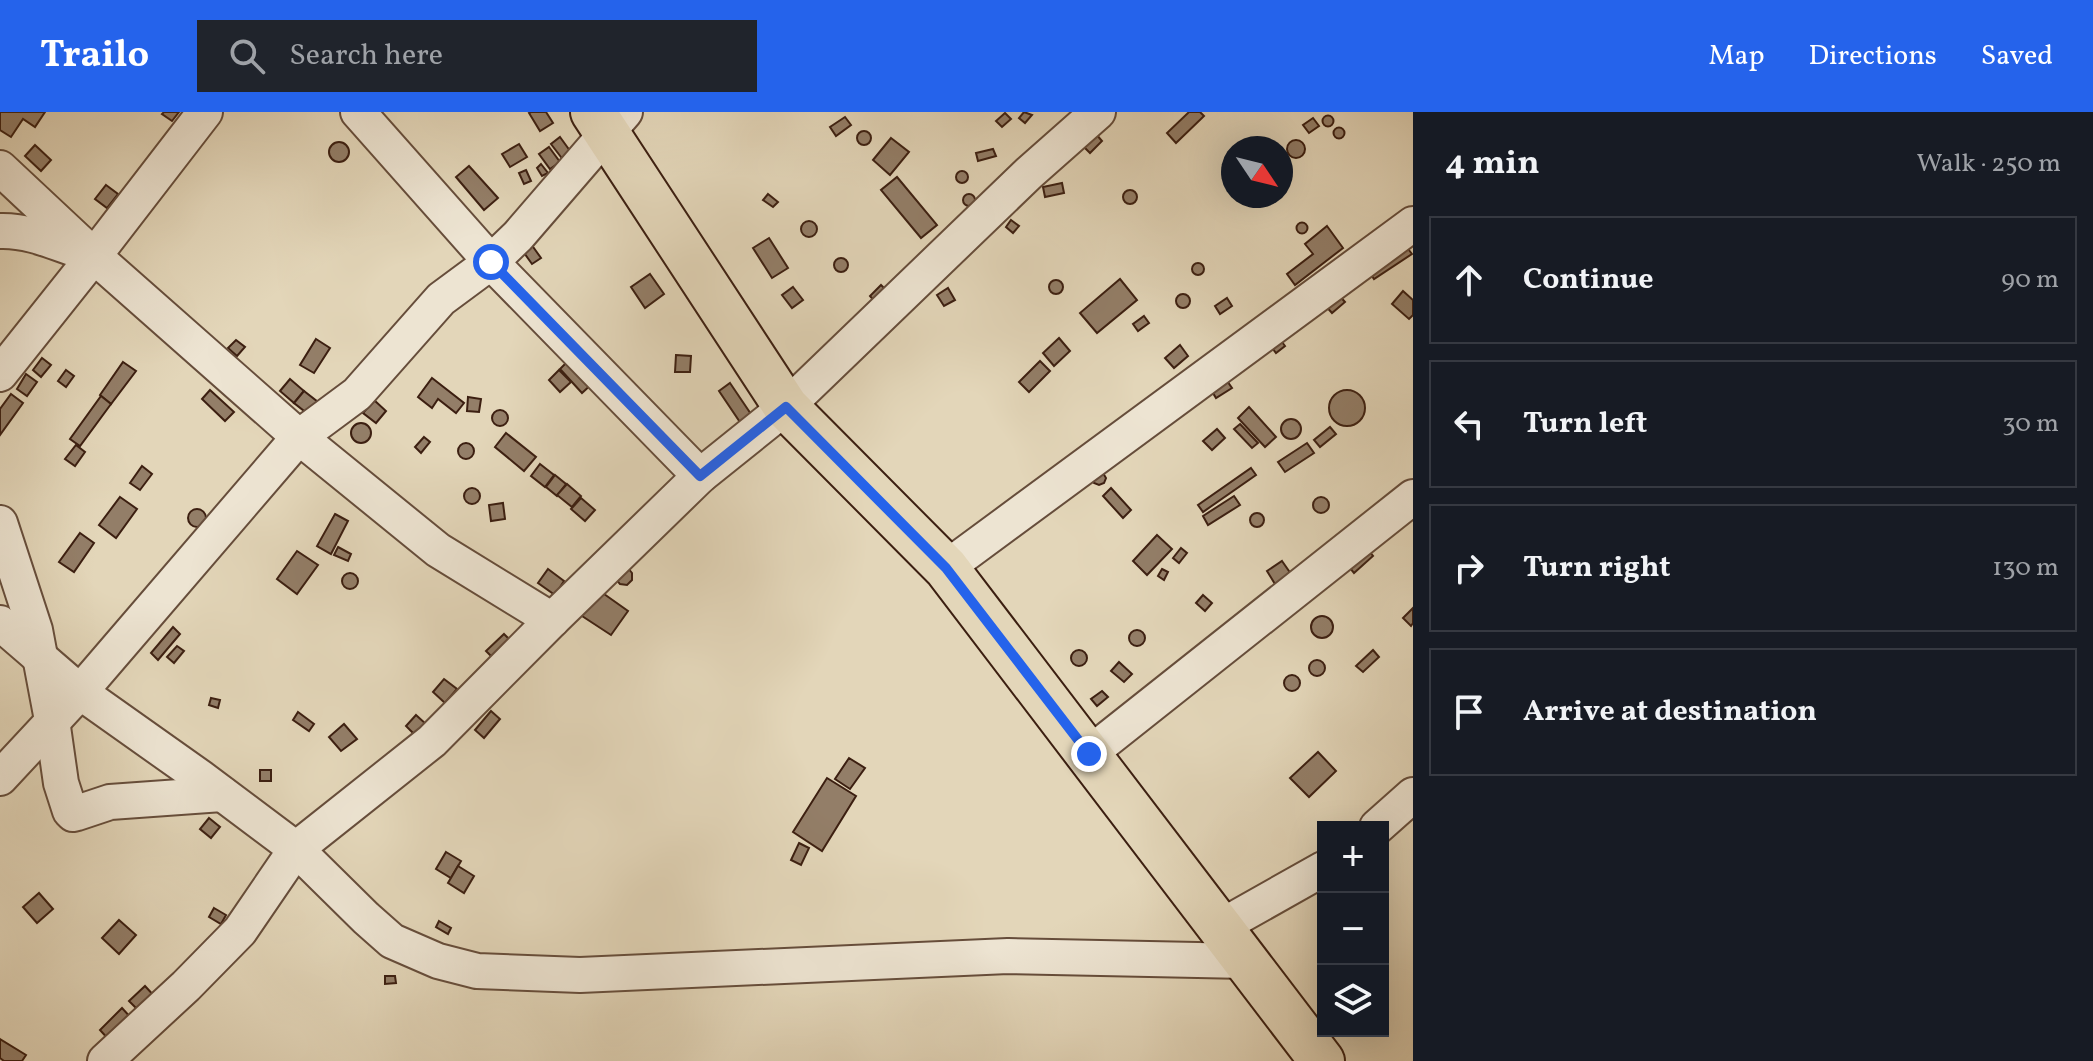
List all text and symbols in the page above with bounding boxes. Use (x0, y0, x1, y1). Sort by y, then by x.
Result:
search box (197, 20, 757, 92)
text: Trailo (40, 30, 149, 83)
icon: search (225, 34, 269, 78)
text: Search here (289, 35, 443, 77)
text: Map (1709, 37, 1765, 76)
text: Directions (1809, 37, 1937, 76)
text: Saved (1981, 37, 2053, 76)
north arrow (1221, 136, 1293, 208)
text: 4 min (1445, 141, 1540, 188)
text: Walk · 250 m (1917, 146, 2061, 182)
route start (473, 244, 509, 280)
icon: ahead (1447, 258, 1491, 302)
text: Continue (1523, 259, 1654, 301)
text: 90 m (2001, 262, 2059, 298)
icon: left (1447, 402, 1491, 446)
text: Turn left (1523, 403, 1647, 445)
text: 30 m (2002, 406, 2059, 442)
icon: right (1447, 546, 1491, 590)
text: Turn right (1523, 547, 1671, 589)
text: 130 m (1992, 550, 2059, 586)
icon: arrive (1447, 690, 1491, 734)
text: Arrive at destination (1523, 691, 1817, 733)
route end (1071, 736, 1107, 772)
map controls (1317, 821, 1389, 1037)
button: + (1317, 821, 1389, 893)
button: − (1317, 893, 1389, 965)
button: layers (1317, 965, 1389, 1037)

